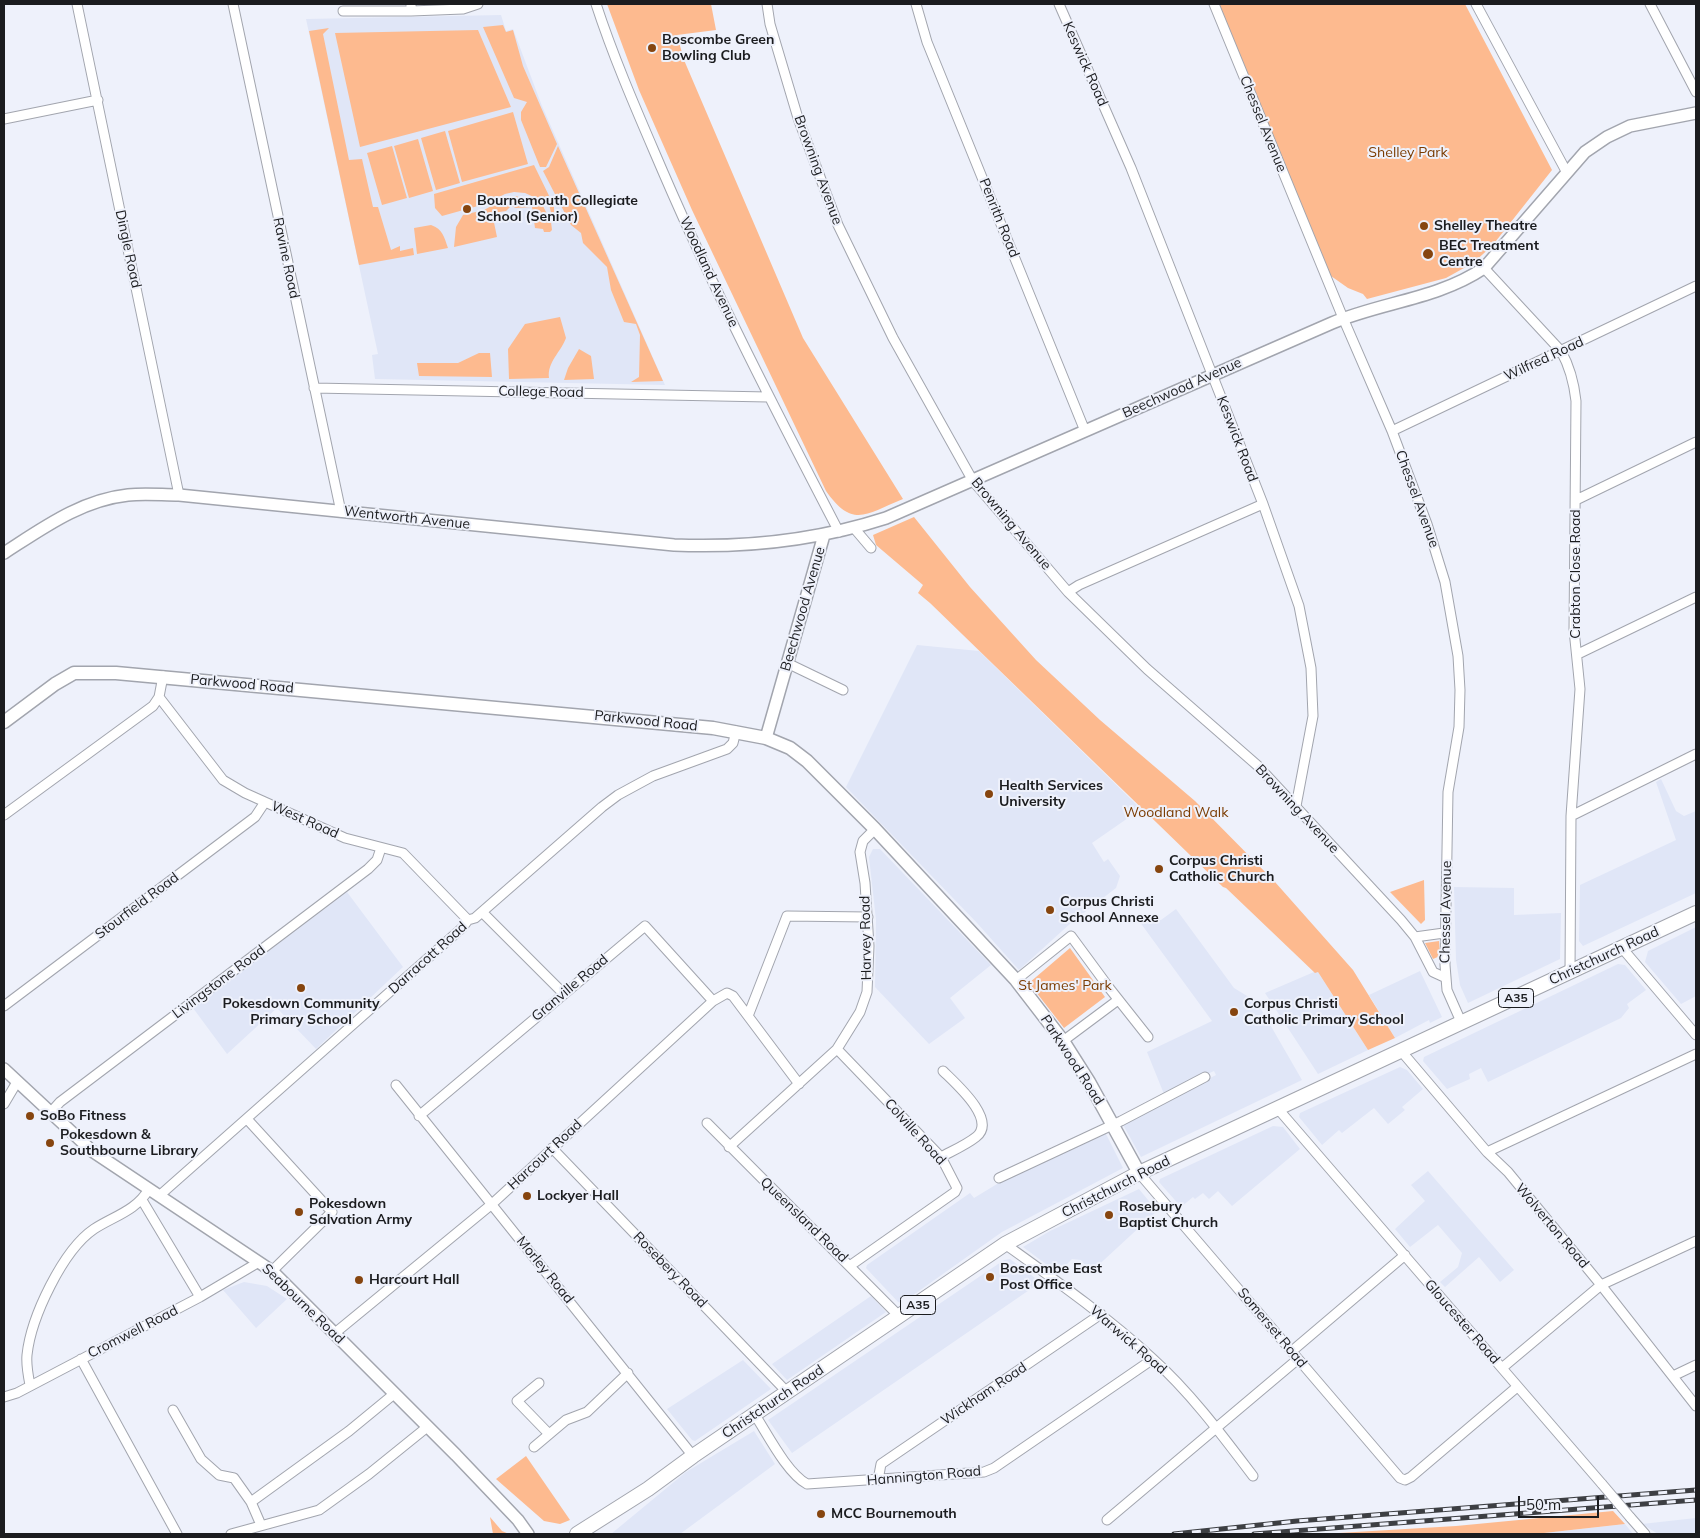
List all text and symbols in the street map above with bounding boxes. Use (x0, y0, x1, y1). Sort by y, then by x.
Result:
street label: Keswick Road (1059, 19, 1111, 109)
place label: Boscombe Green Bowling Club (662, 32, 774, 64)
marker: Boscombe Green Bowling Club (646, 42, 658, 54)
street label: Chessel Avenue (1236, 73, 1290, 175)
street label: Browning Avenue (790, 113, 846, 227)
park label: Shelley Park (1368, 145, 1448, 161)
street label: Penrith Road (975, 176, 1023, 260)
place label: Bournemouth Collegiate School (Senior) (477, 193, 638, 226)
marker: Bournemouth Collegiate School (Senior) (461, 203, 473, 215)
street label: Dingle Road (112, 208, 144, 290)
street label: Woodland Avenue (676, 214, 742, 330)
street label: Ravine Road (269, 216, 303, 300)
place label: Shelley Theatre (1434, 218, 1537, 234)
marker: Shelley Theatre (1418, 220, 1430, 232)
place label: BEC Treatment Centre (1439, 238, 1539, 270)
marker: BEC Treatment Centre (1421, 247, 1435, 261)
street label: Wilfred Road (1502, 333, 1586, 385)
street label: Beechwood Avenue (1120, 354, 1244, 422)
street label: College Road (498, 383, 584, 401)
street label: Keswick Road (1213, 394, 1261, 484)
street label: Chessel Avenue (1392, 448, 1442, 550)
street label: Browning Avenue (968, 474, 1054, 574)
street label: Wentworth Avenue (343, 503, 471, 533)
street label: Crabton Close Road (1568, 509, 1584, 639)
street label: Beechwood Avenue (777, 545, 829, 673)
street label: Parkwood Road (190, 671, 294, 697)
street label: Parkwood Road (594, 707, 698, 735)
street label: Browning Avenue (1252, 761, 1342, 857)
place label: Health Services University (999, 778, 1103, 810)
marker: Health Services University (983, 788, 995, 800)
street label: West Road (269, 798, 341, 842)
park label: Woodland Walk (1124, 805, 1228, 821)
place label: Corpus Christi Catholic Church (1169, 853, 1275, 886)
street label: Chessel Avenue (1437, 861, 1455, 963)
marker: Corpus Christi Catholic Church (1153, 863, 1165, 875)
street label: Stourfield Road (92, 869, 182, 943)
place label: Corpus Christi School Annexe (1060, 894, 1159, 926)
street label: Harvey Road (857, 895, 875, 981)
marker: Corpus Christi School Annexe (1044, 904, 1056, 916)
street label: Darracott Road (385, 918, 471, 998)
street label: Christchurch Road (1546, 923, 1662, 989)
street label: Livingstone Road (169, 942, 269, 1022)
street label: Granville Road (528, 951, 612, 1025)
park label: St James' Park (1018, 978, 1112, 994)
marker: Pokesdown Community Primary School (295, 982, 307, 994)
road number: A35 (1498, 988, 1534, 1008)
place label: Pokesdown Community Primary School (222, 996, 380, 1028)
place label: Corpus Christi Catholic Primary School (1244, 996, 1404, 1028)
marker: Corpus Christi Catholic Primary School (1228, 1006, 1240, 1018)
street label: Parkwood Road (1037, 1012, 1107, 1108)
street label: Colville Road (881, 1095, 949, 1169)
place label: SoBo Fitness (40, 1108, 126, 1124)
marker: SoBo Fitness (24, 1110, 36, 1122)
street label: Harcourt Road (504, 1116, 586, 1194)
place label: Pokesdown & Southbourne Library (60, 1127, 198, 1160)
marker: Pokesdown & Southbourne Library (44, 1137, 56, 1149)
street label: Christchurch Road (1059, 1152, 1173, 1222)
street label: Queensland Road (757, 1174, 851, 1266)
street label: Wolverton Road (1512, 1180, 1592, 1272)
place label: Lockyer Hall (537, 1188, 619, 1204)
marker: Lockyer Hall (521, 1190, 533, 1202)
place label: Pokesdown Salvation Army (309, 1196, 412, 1228)
place label: Rosebury Baptist Church (1119, 1199, 1218, 1232)
marker: Pokesdown Salvation Army (293, 1206, 305, 1218)
marker: Rosebury Baptist Church (1103, 1209, 1115, 1221)
street label: Rosebery Road (630, 1229, 710, 1311)
street label: Morley Road (513, 1233, 577, 1307)
street label: Seabourne Road (258, 1260, 348, 1348)
place label: Boscombe East Post Office (1000, 1261, 1102, 1294)
marker: Boscombe East Post Office (984, 1271, 996, 1283)
place label: Harcourt Hall (369, 1272, 459, 1288)
marker: Harcourt Hall (353, 1274, 365, 1286)
street label: Gloucester Road (1421, 1276, 1503, 1368)
street label: Somerset Road (1234, 1285, 1310, 1371)
road number: A35 (900, 1296, 936, 1314)
street label: Cromwell Road (85, 1302, 181, 1362)
street label: Warwick Road (1086, 1302, 1170, 1378)
street label: Wickham Road (938, 1359, 1030, 1429)
street label: Christchurch Road (719, 1362, 827, 1442)
street label: Hannington Road (866, 1463, 982, 1489)
scale bar (1520, 1486, 1601, 1518)
text: 50 m (1526, 1495, 1561, 1514)
place label: MCC Bournemouth (831, 1506, 957, 1522)
marker: MCC Bournemouth (815, 1508, 827, 1520)

